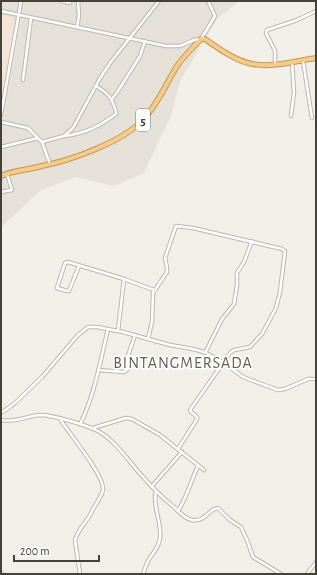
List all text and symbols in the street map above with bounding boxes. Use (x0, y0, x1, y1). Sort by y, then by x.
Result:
road number: 5 (136, 109, 150, 131)
district label: BINTANGMERSADA (113, 355, 253, 371)
scale bar (14, 537, 99, 563)
text: 200 m (20, 545, 50, 557)

